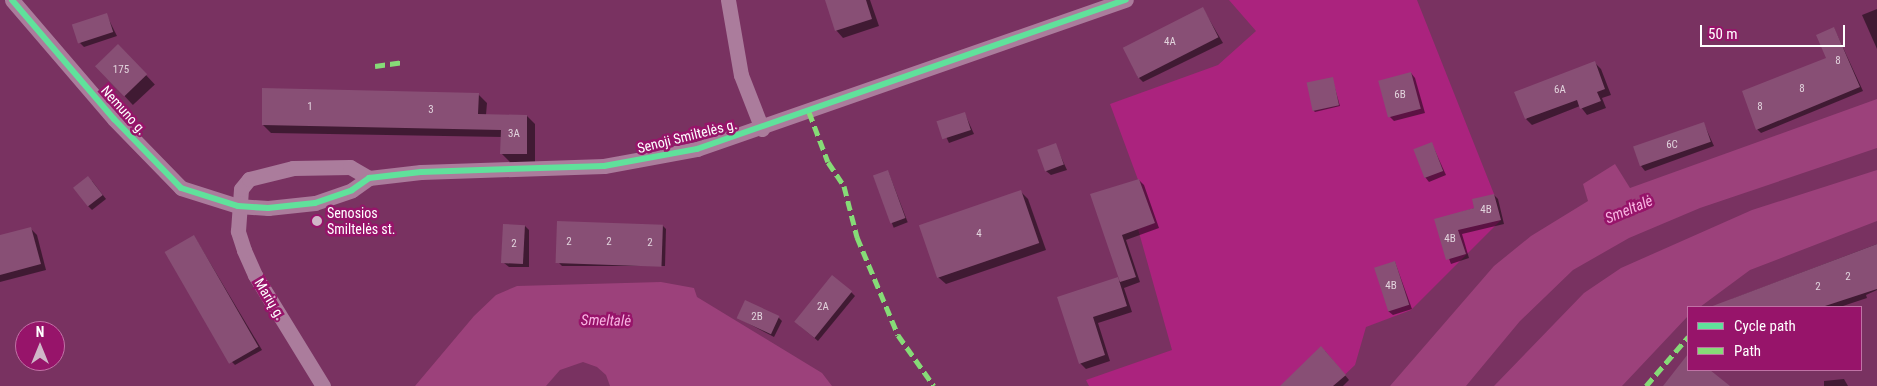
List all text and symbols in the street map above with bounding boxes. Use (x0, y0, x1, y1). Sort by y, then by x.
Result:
scale bar (1702, 15, 1847, 47)
text: 50 m (1708, 25, 1738, 43)
house number: 4A (1164, 35, 1176, 49)
house number: 8 (1835, 54, 1841, 68)
house number: 175 (113, 63, 129, 77)
street label: Nemuno g. (98, 82, 150, 138)
house number: 8 (1799, 82, 1805, 96)
house number: 6A (1554, 83, 1566, 97)
house number: 6B (1394, 88, 1406, 102)
house number: 1 (307, 100, 313, 114)
house number: 8 (1757, 100, 1763, 114)
house number: 3 (428, 103, 434, 117)
street label: Senoji Smiltelės g. (635, 116, 739, 156)
house number: 3A (508, 127, 520, 141)
house number: 6C (1666, 138, 1678, 152)
water label: Smeltalė (1602, 192, 1656, 228)
house number: 4B (1480, 203, 1492, 217)
place label: Senosios Smiltelės st. (327, 205, 396, 238)
marker: Senosios Smiltelės st. (311, 215, 323, 227)
house number: 4 (976, 227, 982, 241)
house number: 4B (1444, 232, 1456, 246)
house number: 2 (566, 235, 572, 249)
house number: 2 (606, 235, 612, 249)
house number: 2 (647, 236, 653, 250)
house number: 2 (511, 237, 517, 251)
house number: 2 (1845, 270, 1851, 284)
street label: Marių g. (251, 275, 289, 323)
house number: 4B (1385, 279, 1397, 293)
house number: 2 (1815, 280, 1821, 294)
house number: 2A (817, 300, 829, 314)
legend (1687, 306, 1862, 371)
house number: 2B (751, 310, 763, 324)
water label: Smeltalė (581, 312, 631, 330)
text: Cycle path (1734, 317, 1796, 335)
north arrow (15, 321, 65, 371)
text: N (36, 324, 44, 340)
text: Path (1734, 342, 1761, 360)

